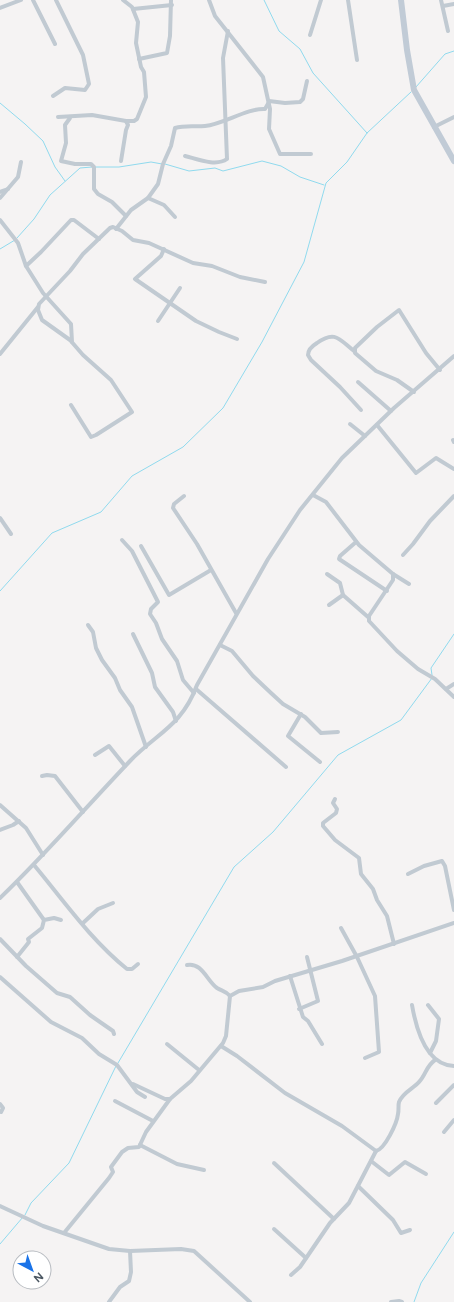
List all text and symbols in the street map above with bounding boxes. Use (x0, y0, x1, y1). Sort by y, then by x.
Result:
north arrow (12, 1250, 52, 1290)
text: N (31, 1269, 46, 1285)

